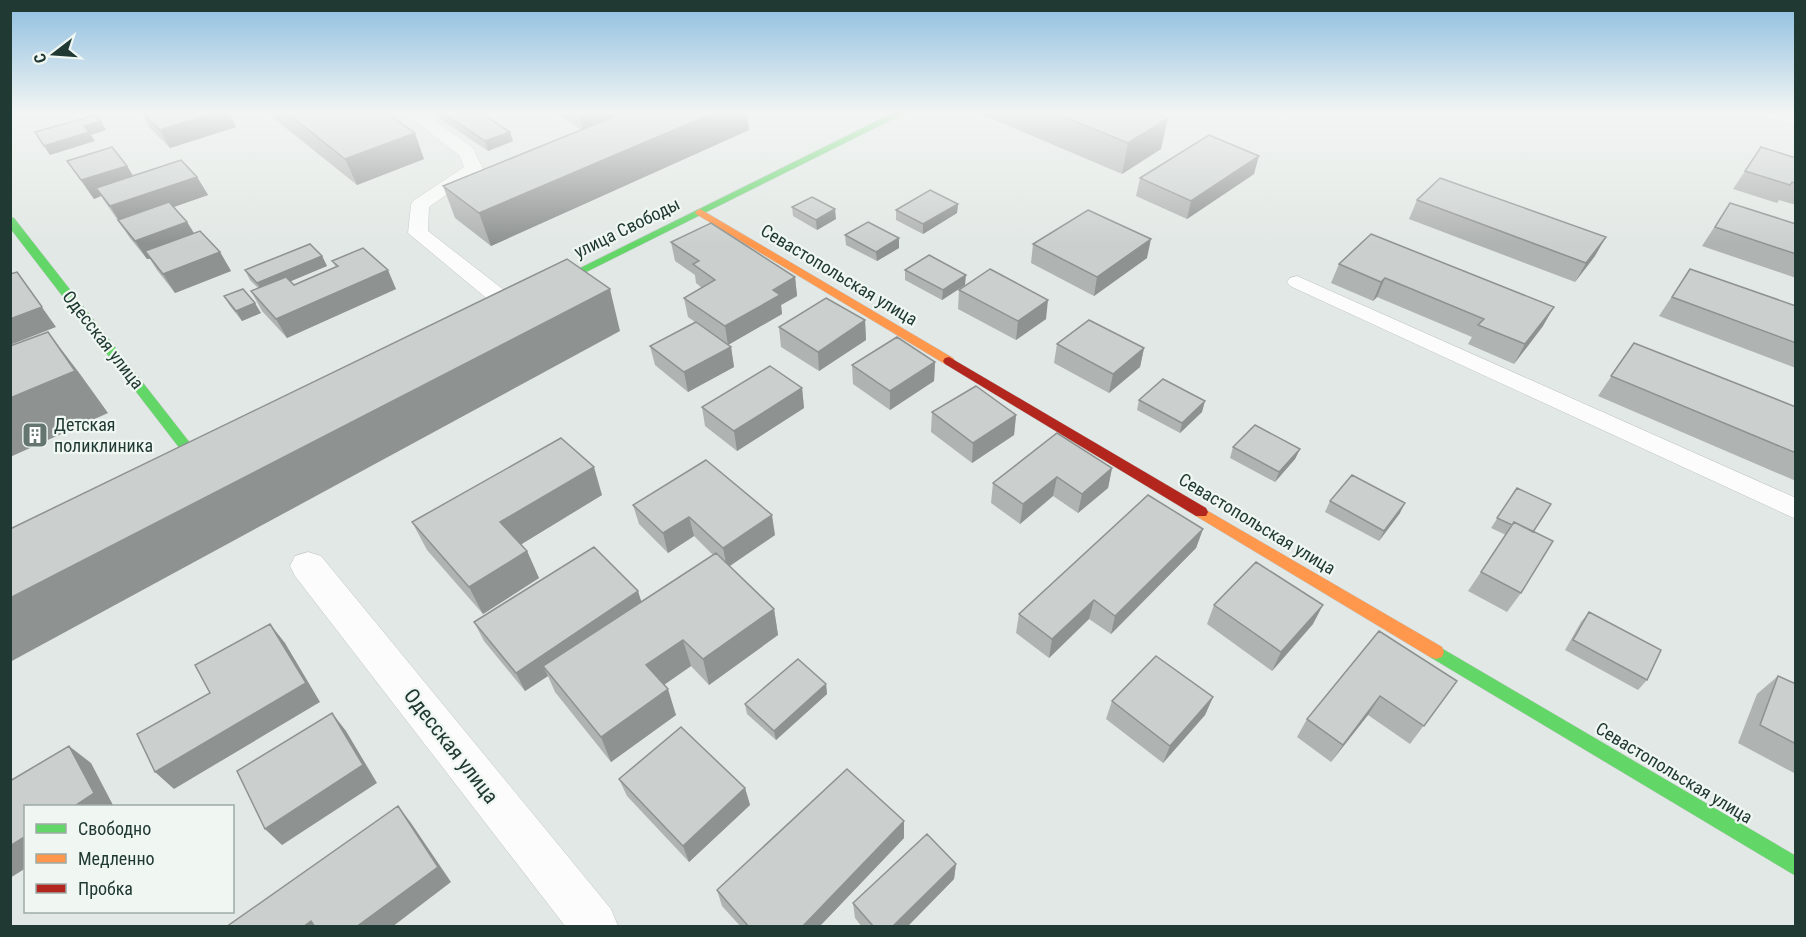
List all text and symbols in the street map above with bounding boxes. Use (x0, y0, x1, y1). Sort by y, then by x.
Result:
north arrow (24, 24, 84, 84)
text: С (30, 51, 51, 65)
street label: улица Свободы (570, 193, 683, 262)
street label: Севастопольская улица (757, 220, 921, 330)
street label: Одесская улица (58, 286, 148, 393)
place label: Детская поликлиника (54, 414, 153, 456)
building icon: Детская поликлиника (20, 420, 50, 450)
street label: Севастопольская улица (1175, 469, 1339, 579)
street label: Одесская улица (399, 684, 503, 808)
street label: Севастопольская улица (1592, 718, 1756, 828)
legend (24, 805, 234, 913)
text: Свободно (78, 818, 151, 839)
text: Медленно (78, 848, 155, 869)
text: Пробка (78, 878, 133, 899)

